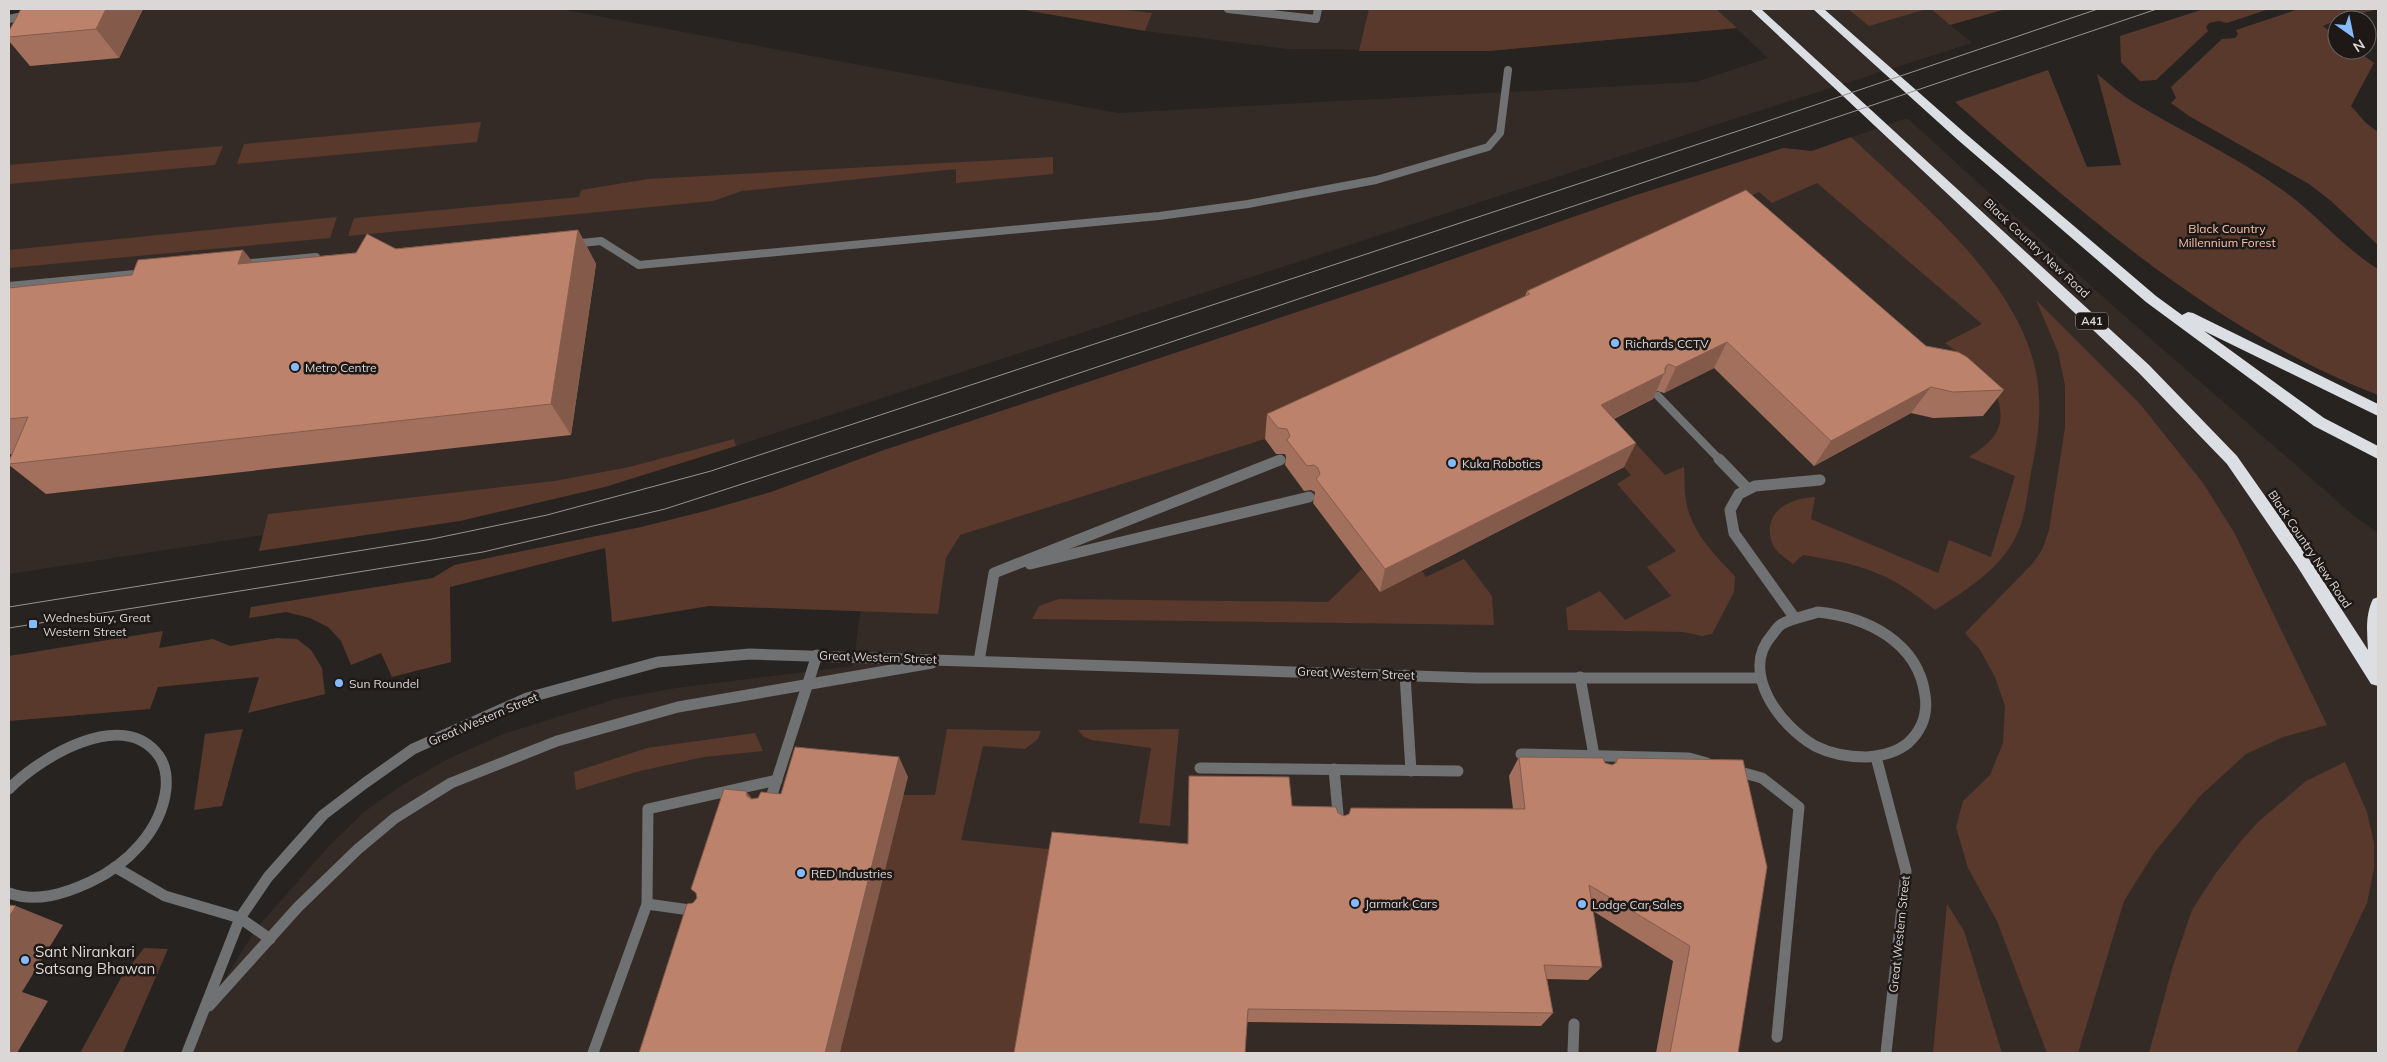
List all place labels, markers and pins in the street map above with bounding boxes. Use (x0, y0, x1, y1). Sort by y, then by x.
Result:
place label: Richards CCTV (1625, 336, 1709, 351)
marker: Richards CCTV (1609, 337, 1621, 349)
place label: Metro Centre (305, 360, 377, 375)
marker: Metro Centre (289, 361, 301, 373)
place label: Kuka Robotics (1462, 456, 1541, 471)
marker: Kuka Robotics (1446, 457, 1458, 469)
place label: Wednesbury, Great Western Street (43, 610, 150, 639)
marker: Wednesbury, Great Western Street (27, 618, 39, 630)
place label: Sun Roundel (349, 676, 419, 691)
marker: Sun Roundel (333, 677, 345, 689)
place label: RED Industries (811, 866, 893, 881)
marker: RED Industries (795, 867, 807, 879)
place label: Jarmark Cars (1365, 896, 1437, 911)
marker: Jarmark Cars (1349, 897, 1361, 909)
place label: Lodge Car Sales (1592, 897, 1682, 912)
marker: Lodge Car Sales (1576, 898, 1588, 910)
place label: Sant Nirankari Satsang Bhawan (35, 942, 155, 978)
marker: Sant Nirankari Satsang Bhawan (19, 954, 31, 966)

